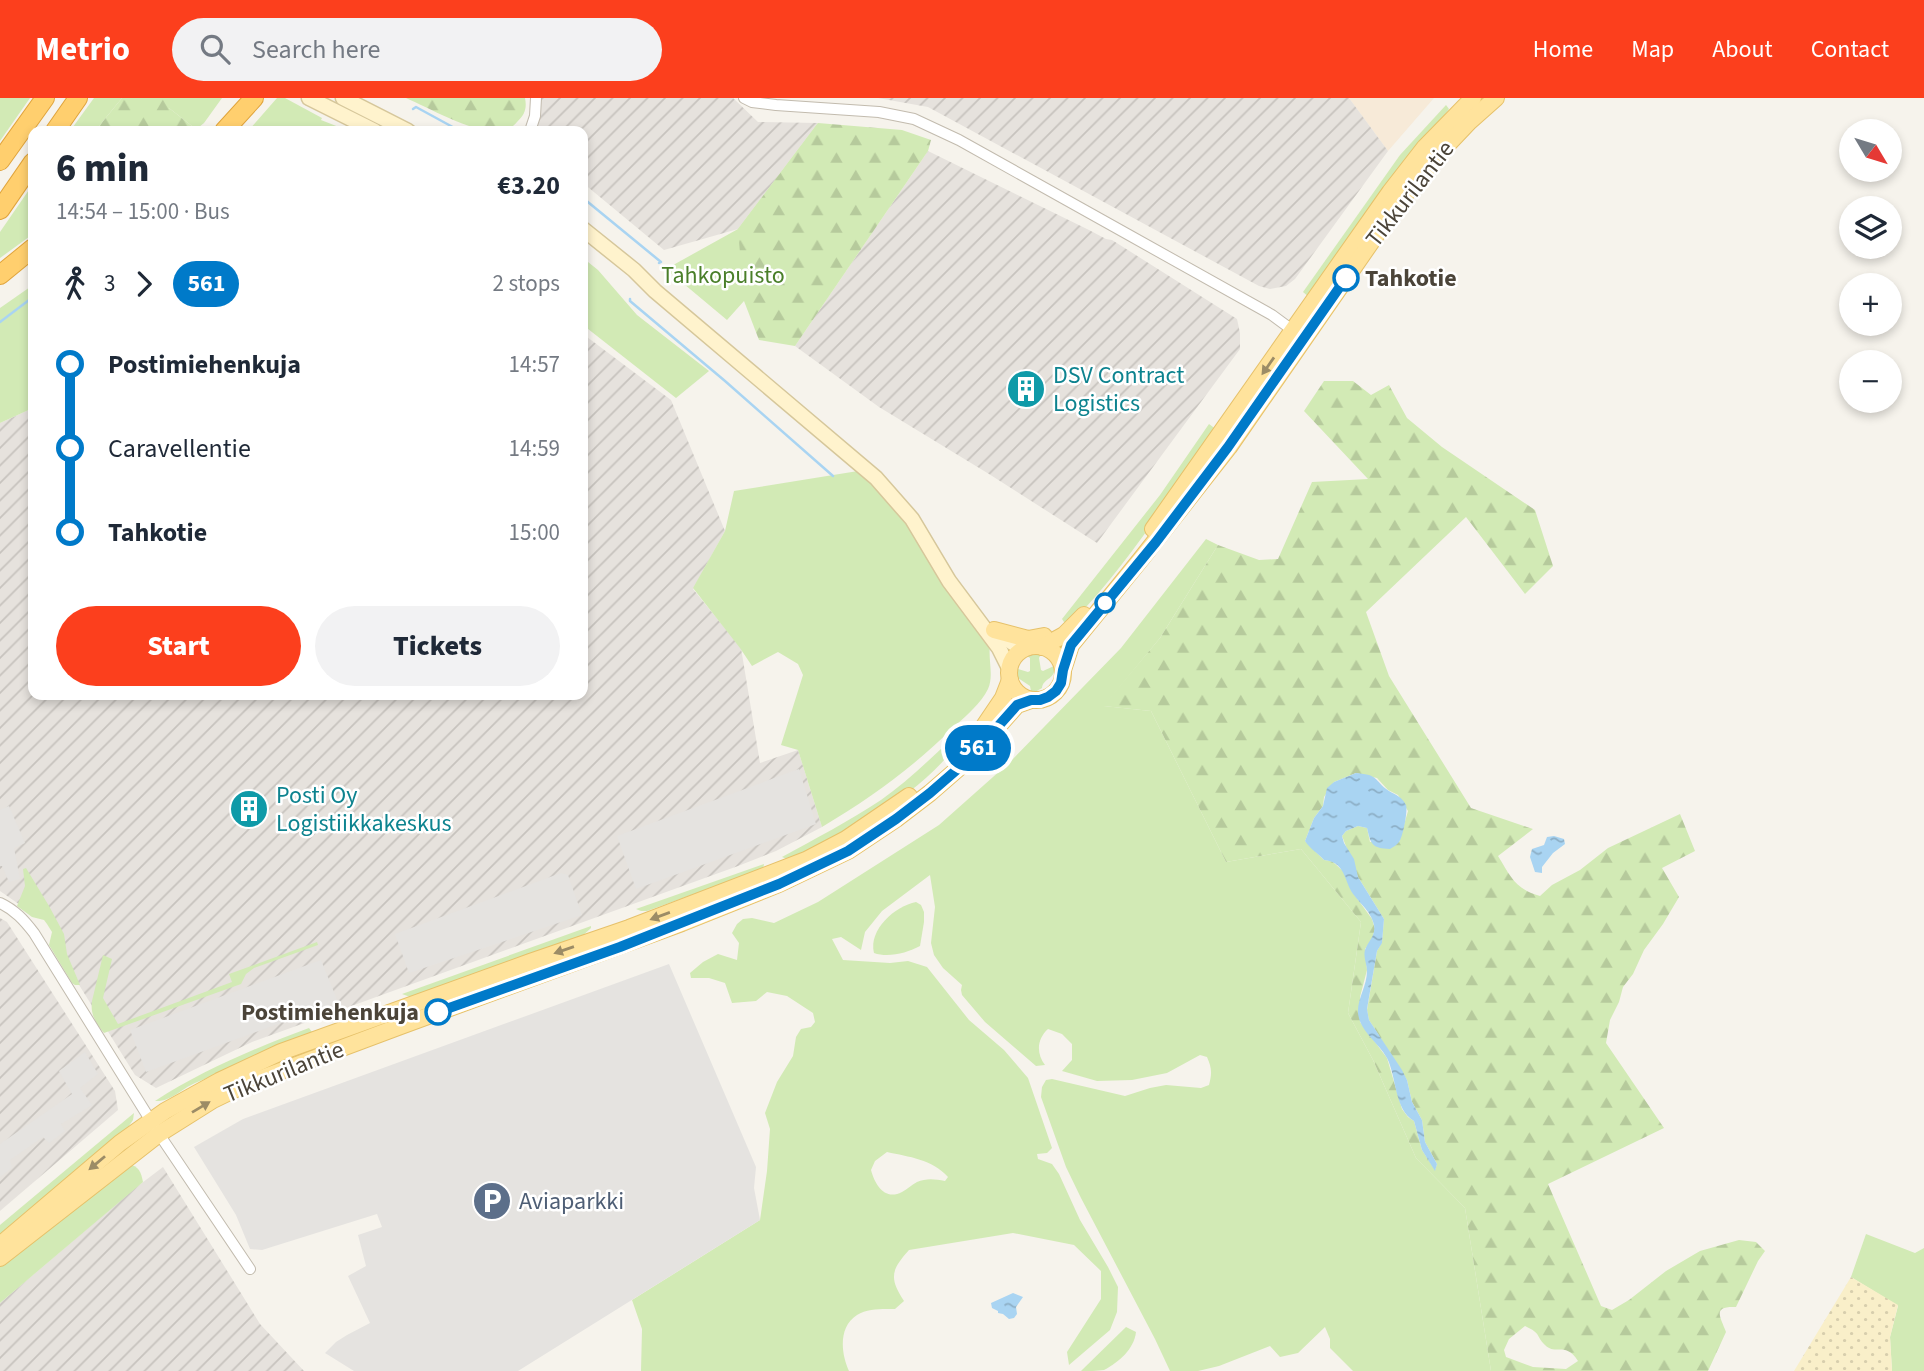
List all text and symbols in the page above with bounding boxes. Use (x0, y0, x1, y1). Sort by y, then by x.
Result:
search box (172, 18, 662, 81)
text: Metrio (35, 26, 130, 73)
icon: search (196, 30, 234, 68)
text: Search here (252, 31, 380, 68)
text: Home (1533, 32, 1593, 67)
text: Map (1631, 32, 1674, 67)
text: About (1712, 32, 1773, 67)
text: Contact (1811, 32, 1889, 67)
north arrow (1839, 119, 1902, 182)
map controls (1839, 119, 1902, 413)
street label: Tikkurilantie (1357, 133, 1463, 255)
text: 6 min (56, 142, 149, 196)
text: €3.20 (497, 167, 560, 204)
text: 14:54 – 15:00 · Bus (56, 195, 230, 228)
button: layers (1839, 196, 1902, 259)
park label: Tahkopuisto (661, 258, 785, 293)
place label: Tahkotie (1365, 261, 1457, 296)
icon: walk (56, 265, 94, 303)
icon: forward (125, 265, 163, 303)
marker: Tahkotie (1333, 265, 1359, 291)
text: 561 (187, 266, 225, 301)
text: 3 (104, 267, 115, 300)
text: 2 stops (493, 267, 560, 300)
button: + (1839, 273, 1902, 336)
text: Postimiehenkuja (108, 346, 301, 383)
text: 14:57 (509, 348, 560, 381)
button: − (1839, 350, 1902, 413)
one-way arrow (1261, 357, 1275, 375)
place label: DSV Contract Logistics (1053, 358, 1184, 421)
building icon: DSV Contract Logistics (1005, 368, 1047, 410)
text: Caravellentie (108, 430, 251, 467)
text: 14:59 (509, 432, 560, 465)
text: Tahkotie (108, 514, 207, 551)
text: 15:00 (509, 516, 560, 549)
unlabelled marker (1095, 593, 1115, 613)
button: Start (56, 606, 301, 686)
button: Tickets (315, 606, 560, 686)
line badge: 561 (938, 725, 1018, 771)
text: 561 (959, 730, 997, 765)
place label: Posti Oy Logistiikkakeskus (276, 778, 452, 841)
building icon: Posti Oy Logistiikkakeskus (228, 788, 270, 830)
one-way arrow (650, 911, 671, 922)
one-way arrow (554, 945, 575, 956)
place label: Postimiehenkuja (241, 995, 419, 1030)
marker: Postimiehenkuja (425, 999, 451, 1025)
street label: Tikkurilantie (219, 1032, 349, 1112)
one-way arrow (192, 1101, 211, 1114)
one-way arrow (88, 1155, 105, 1170)
parking icon: Aviaparkki (471, 1180, 513, 1222)
place label: Aviaparkki (519, 1184, 624, 1219)

